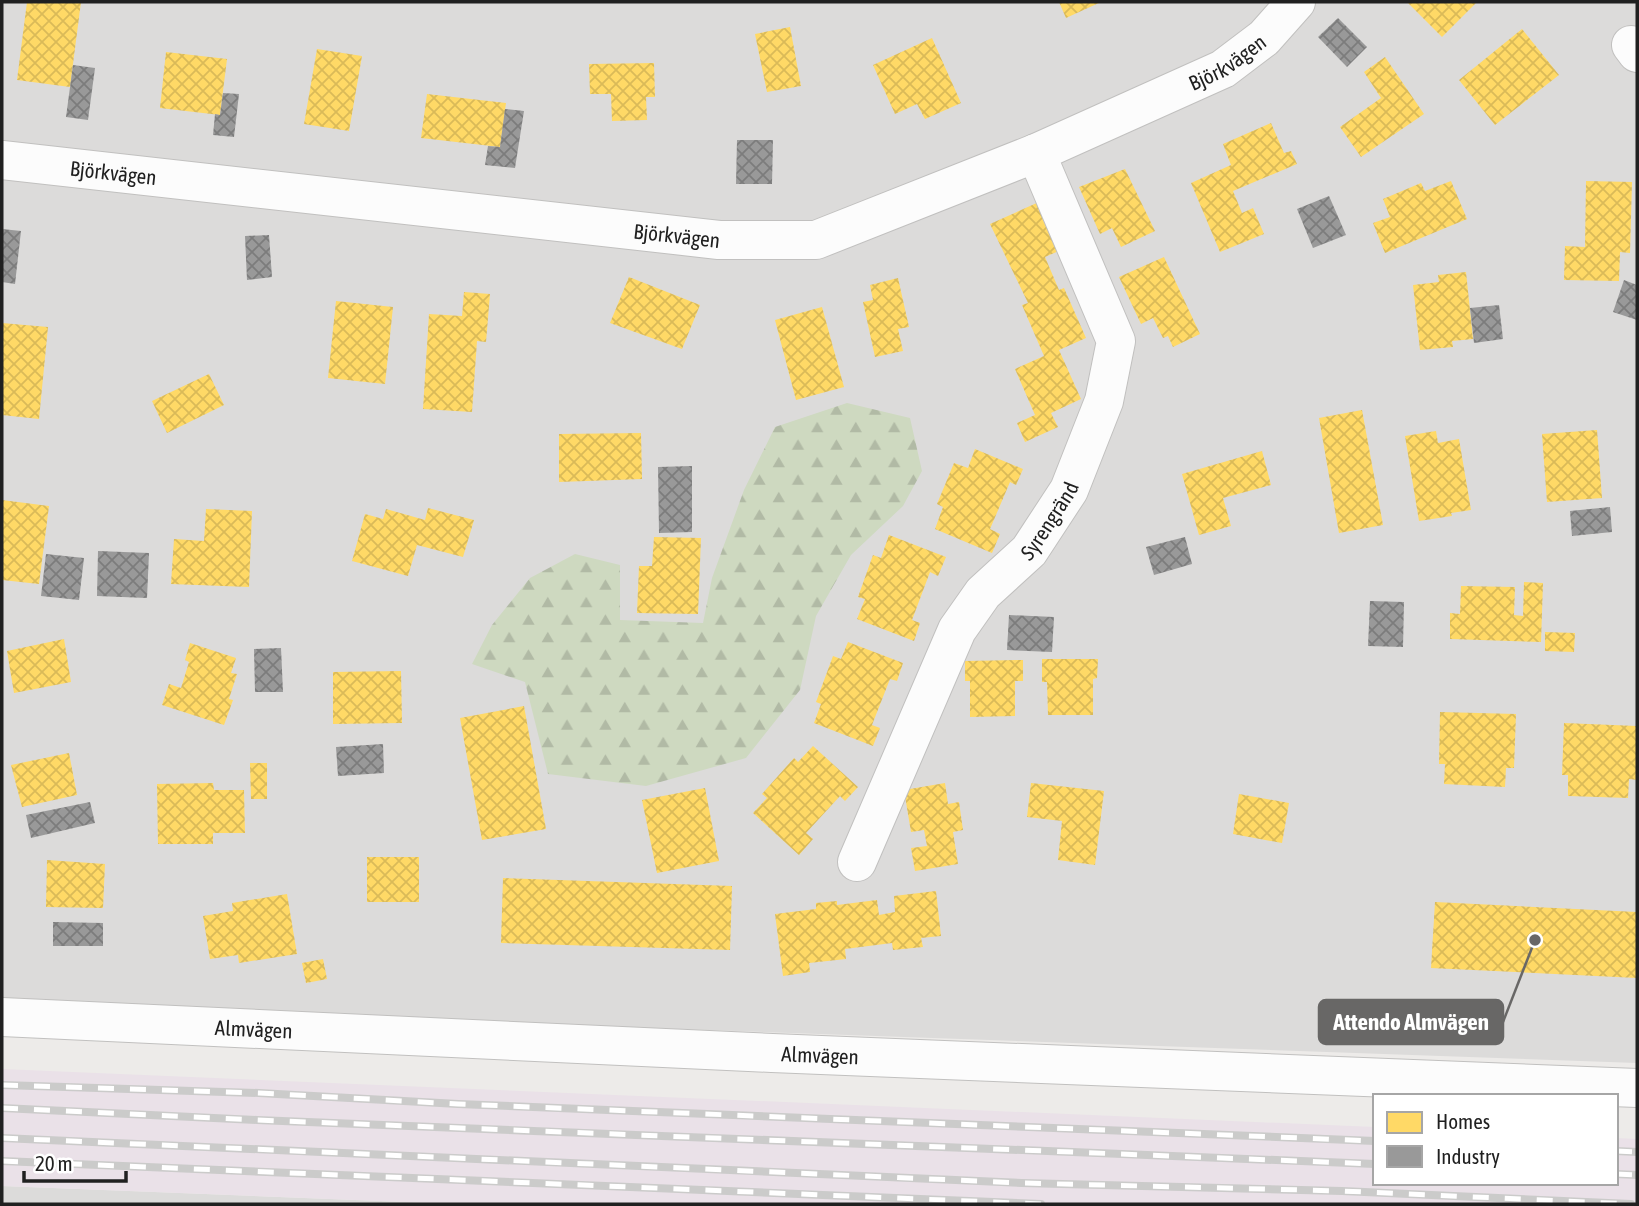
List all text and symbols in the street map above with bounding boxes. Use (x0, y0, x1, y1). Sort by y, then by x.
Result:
street label: Björkvägen (1185, 29, 1270, 95)
street label: Björkvägen (69, 156, 158, 189)
street label: Björkvägen (632, 219, 721, 252)
street label: Syrengränd (1016, 478, 1083, 565)
callout: Attendo Almvägen (1319, 1000, 1503, 1044)
text: Attendo Almvägen (1332, 1009, 1489, 1035)
street label: Almvägen (214, 1015, 293, 1043)
street label: Almvägen (781, 1041, 859, 1069)
legend (1373, 1094, 1618, 1185)
text: Homes (1436, 1109, 1490, 1133)
scale bar (24, 1140, 126, 1184)
text: Industry (1436, 1144, 1500, 1168)
text: 20 m (35, 1151, 73, 1175)

